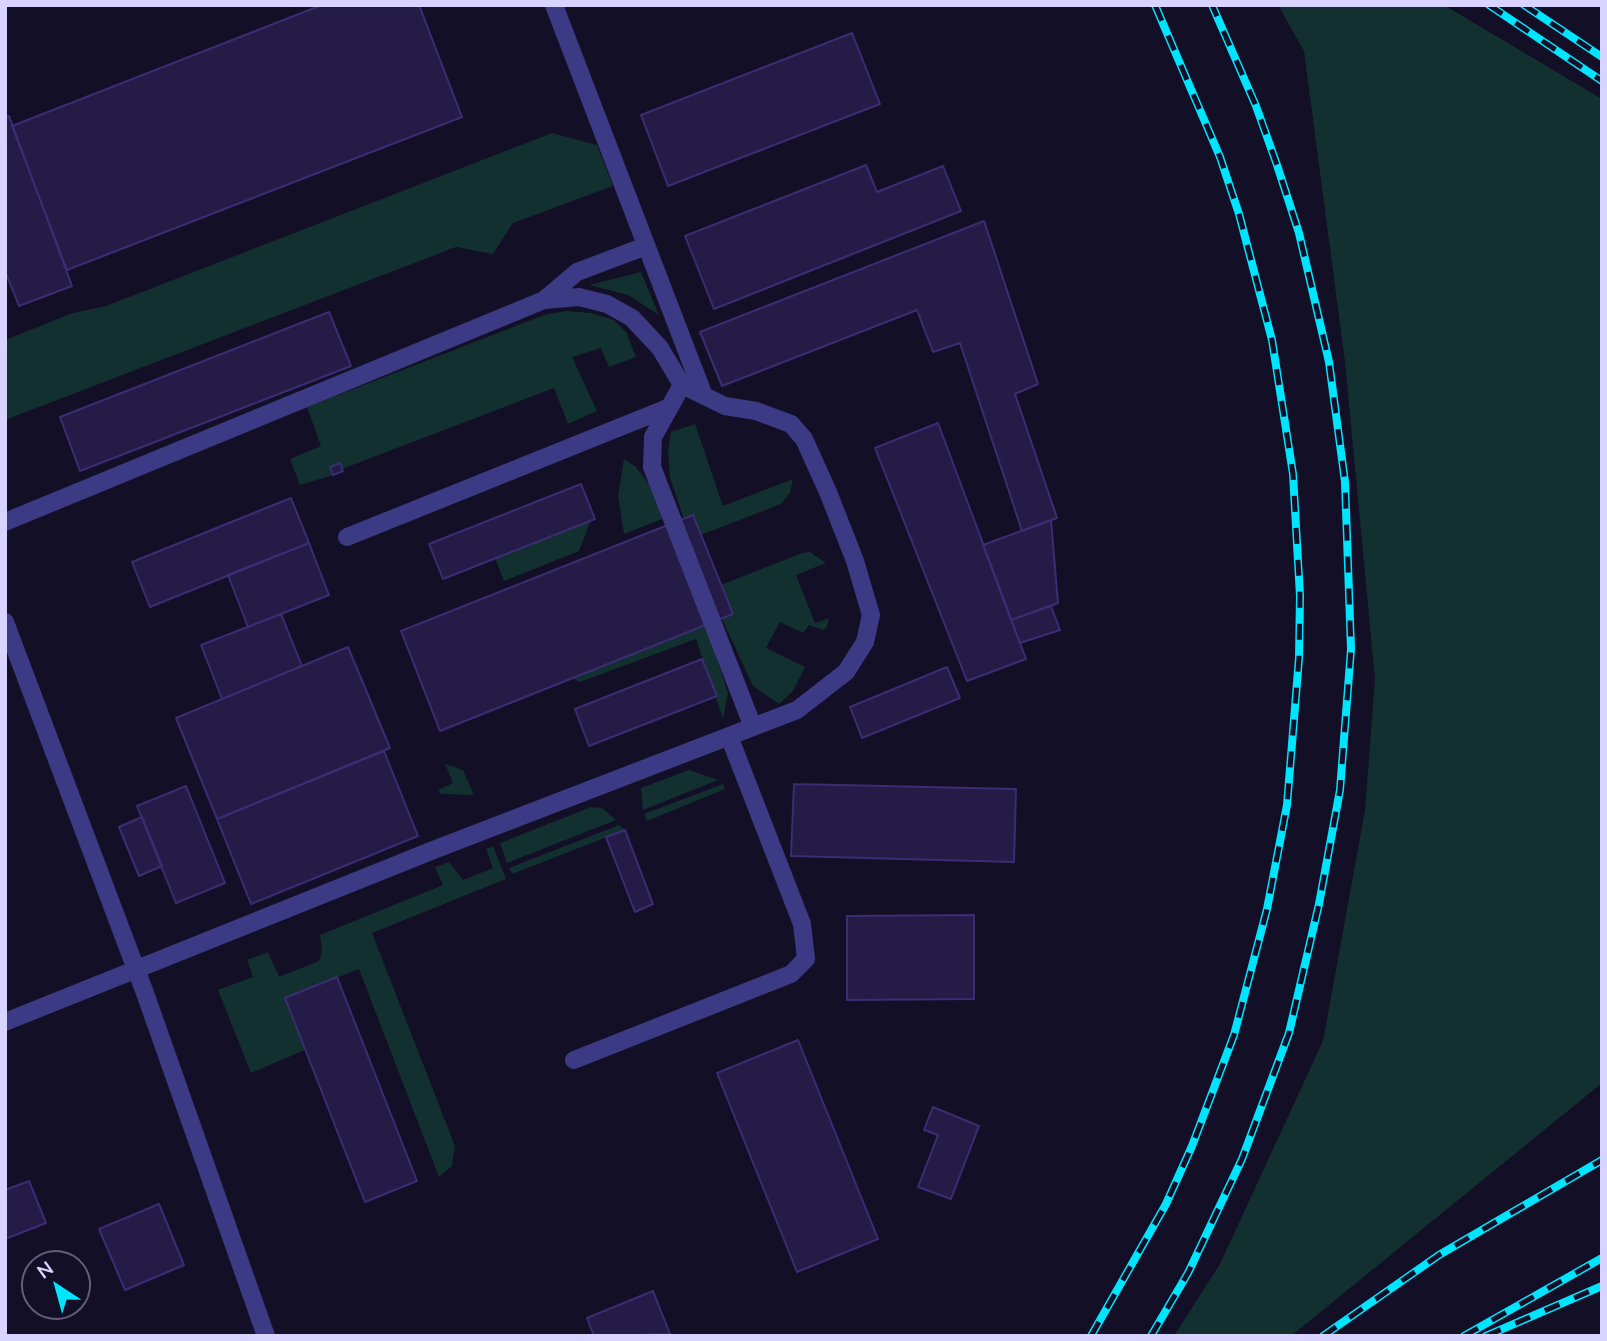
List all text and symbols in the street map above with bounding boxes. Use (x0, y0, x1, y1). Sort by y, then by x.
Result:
north arrow (21, 1250, 91, 1320)
text: N (32, 1256, 58, 1284)

